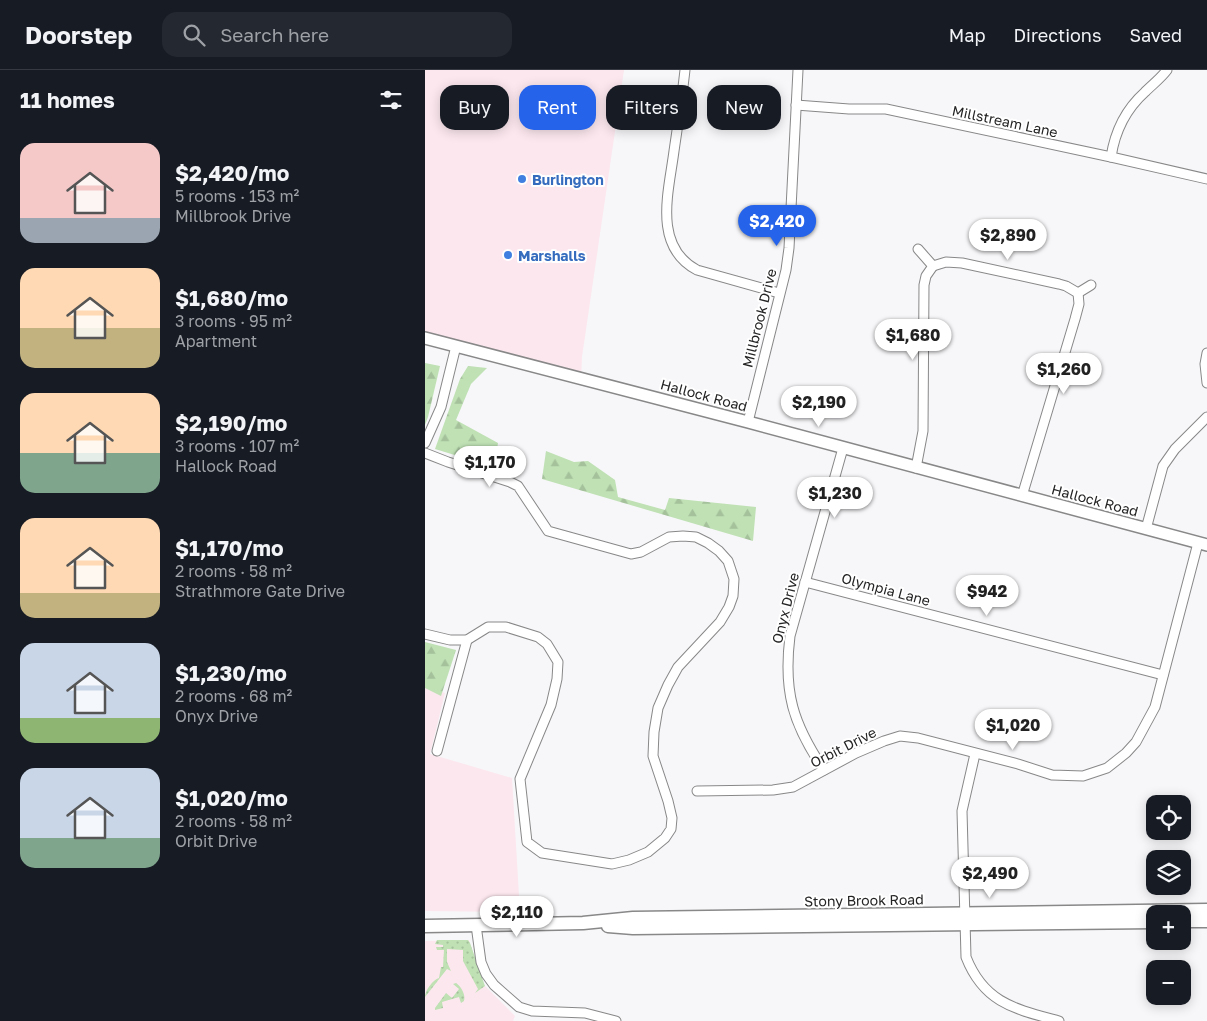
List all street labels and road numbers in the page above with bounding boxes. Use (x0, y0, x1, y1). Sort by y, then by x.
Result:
street label: Millstream Lane (951, 101, 1059, 141)
street label: Millbrook Drive (738, 267, 780, 369)
street label: Hallock Road (659, 375, 749, 415)
street label: Hallock Road (1050, 480, 1140, 520)
street label: Olympia Lane (840, 569, 932, 609)
street label: Onyx Drive (768, 571, 802, 645)
street label: Orbit Drive (807, 723, 879, 771)
street label: Stony Brook Road (804, 890, 924, 910)

